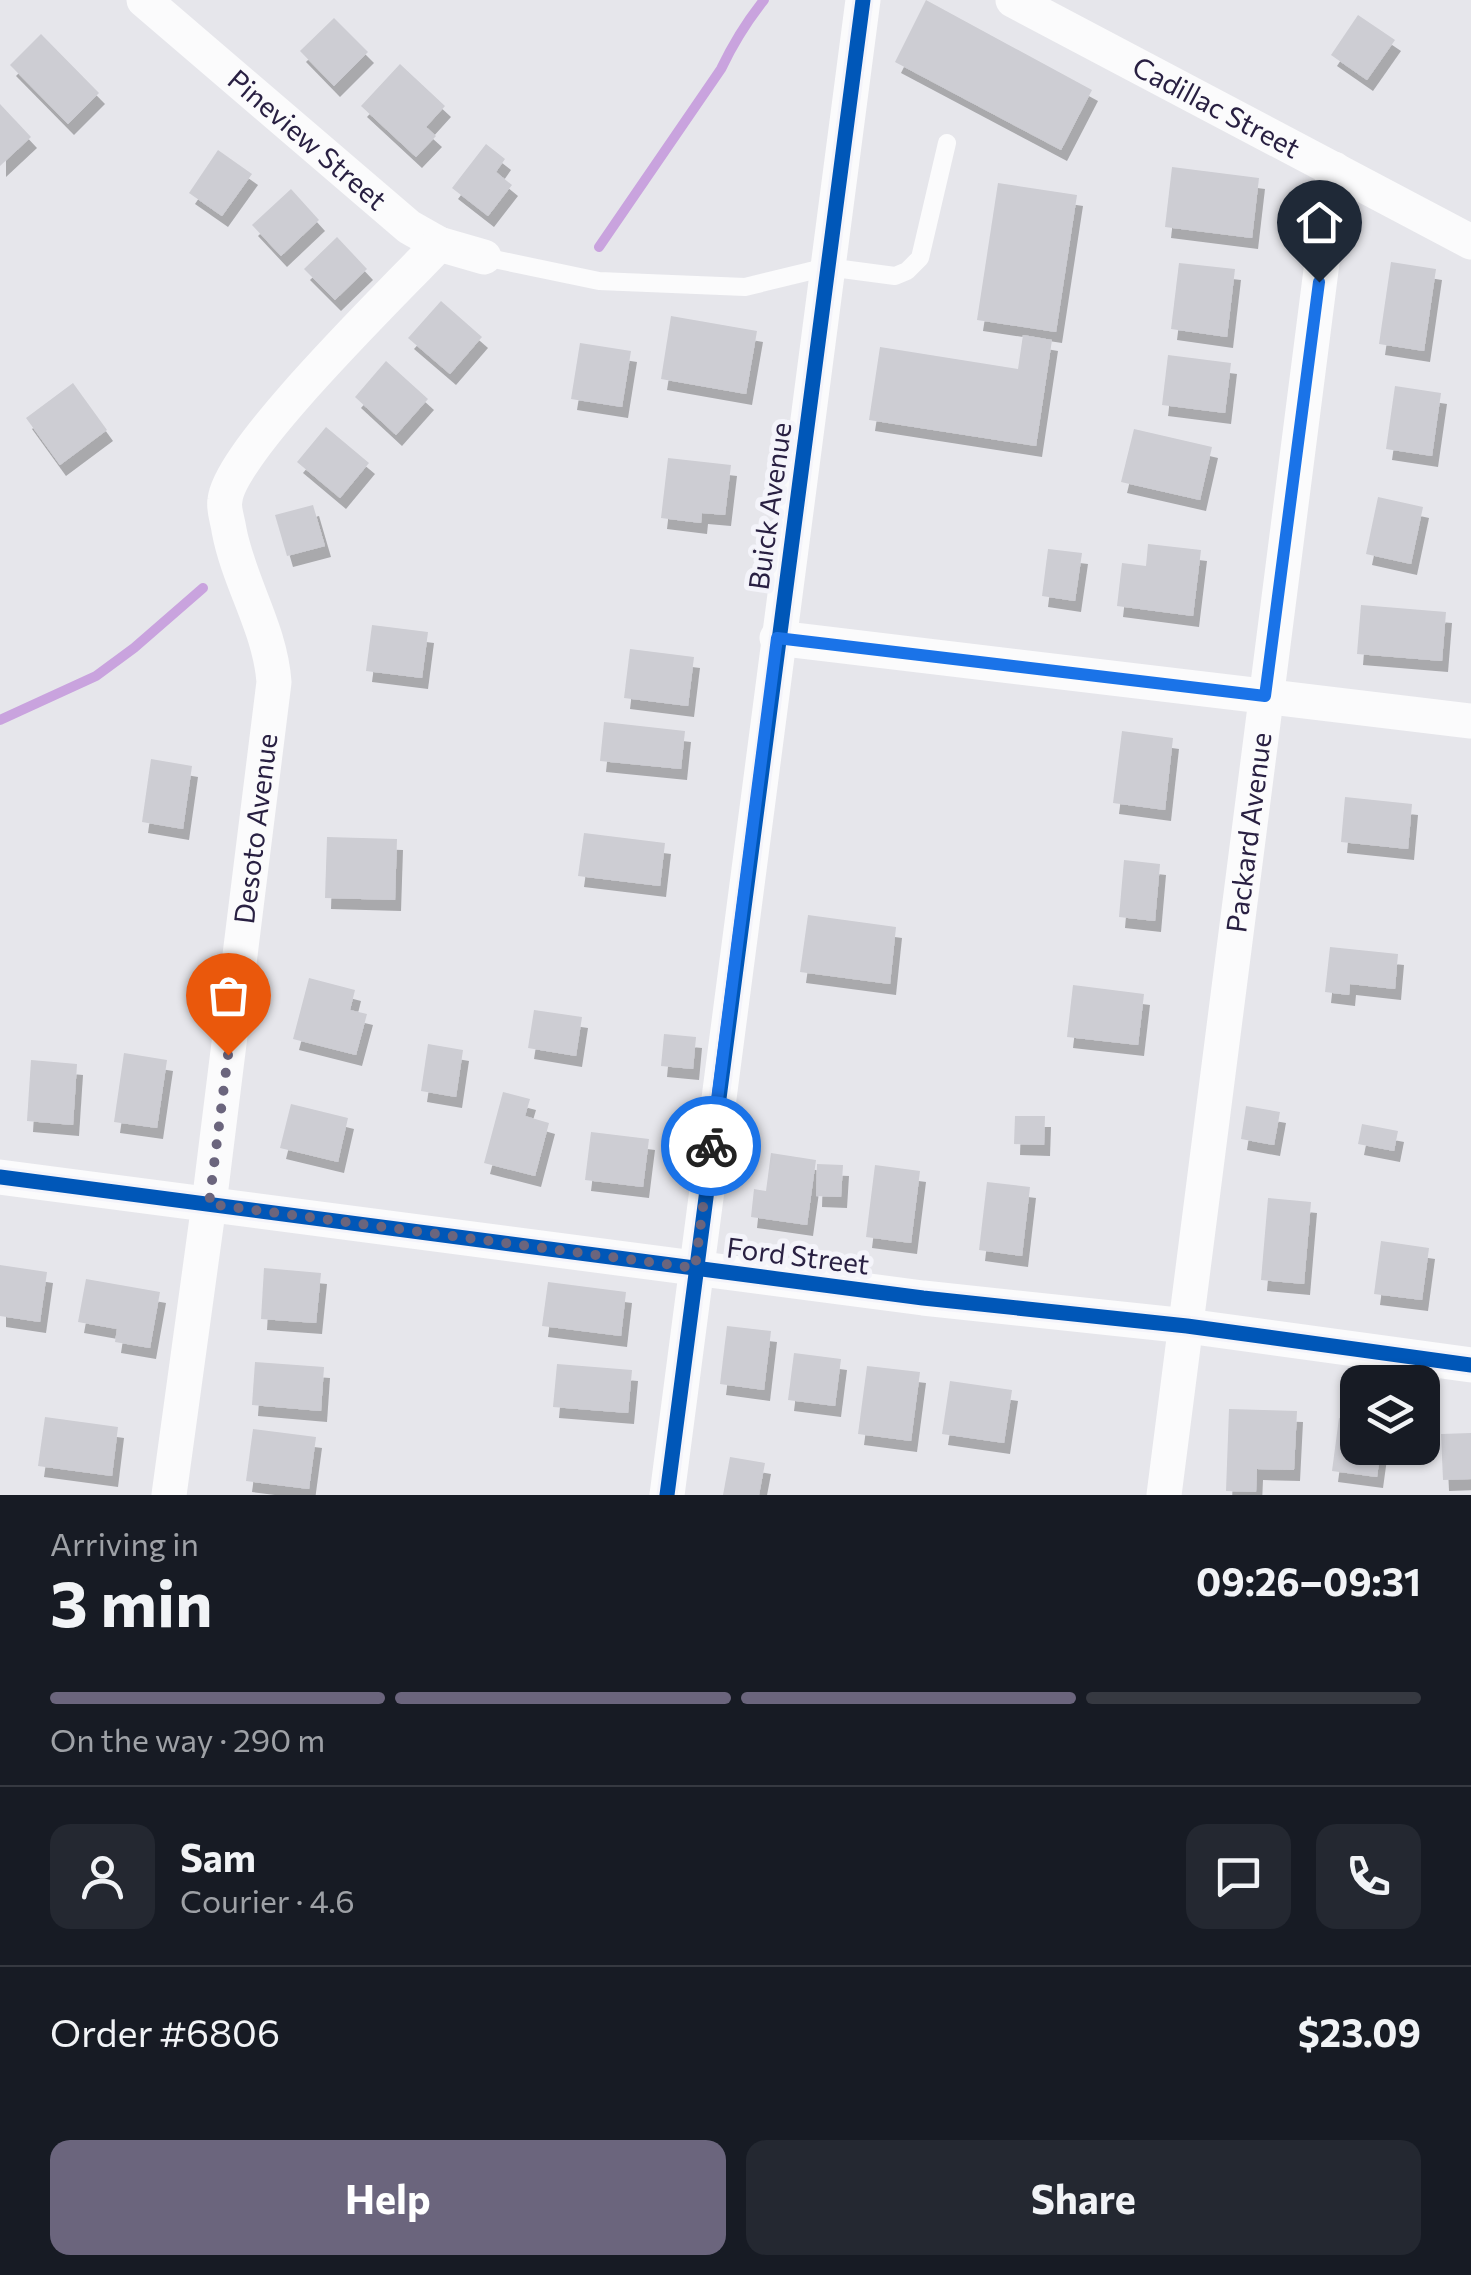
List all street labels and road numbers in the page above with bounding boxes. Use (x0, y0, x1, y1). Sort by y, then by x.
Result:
street label: Cadillac Street (1127, 48, 1306, 165)
street label: Pineview Street (222, 62, 394, 217)
street label: Buick Avenue (740, 420, 798, 592)
street label: Packard Avenue (1218, 730, 1278, 934)
street label: Desoto Avenue (226, 731, 283, 926)
street label: Ford Street (725, 1229, 871, 1281)

